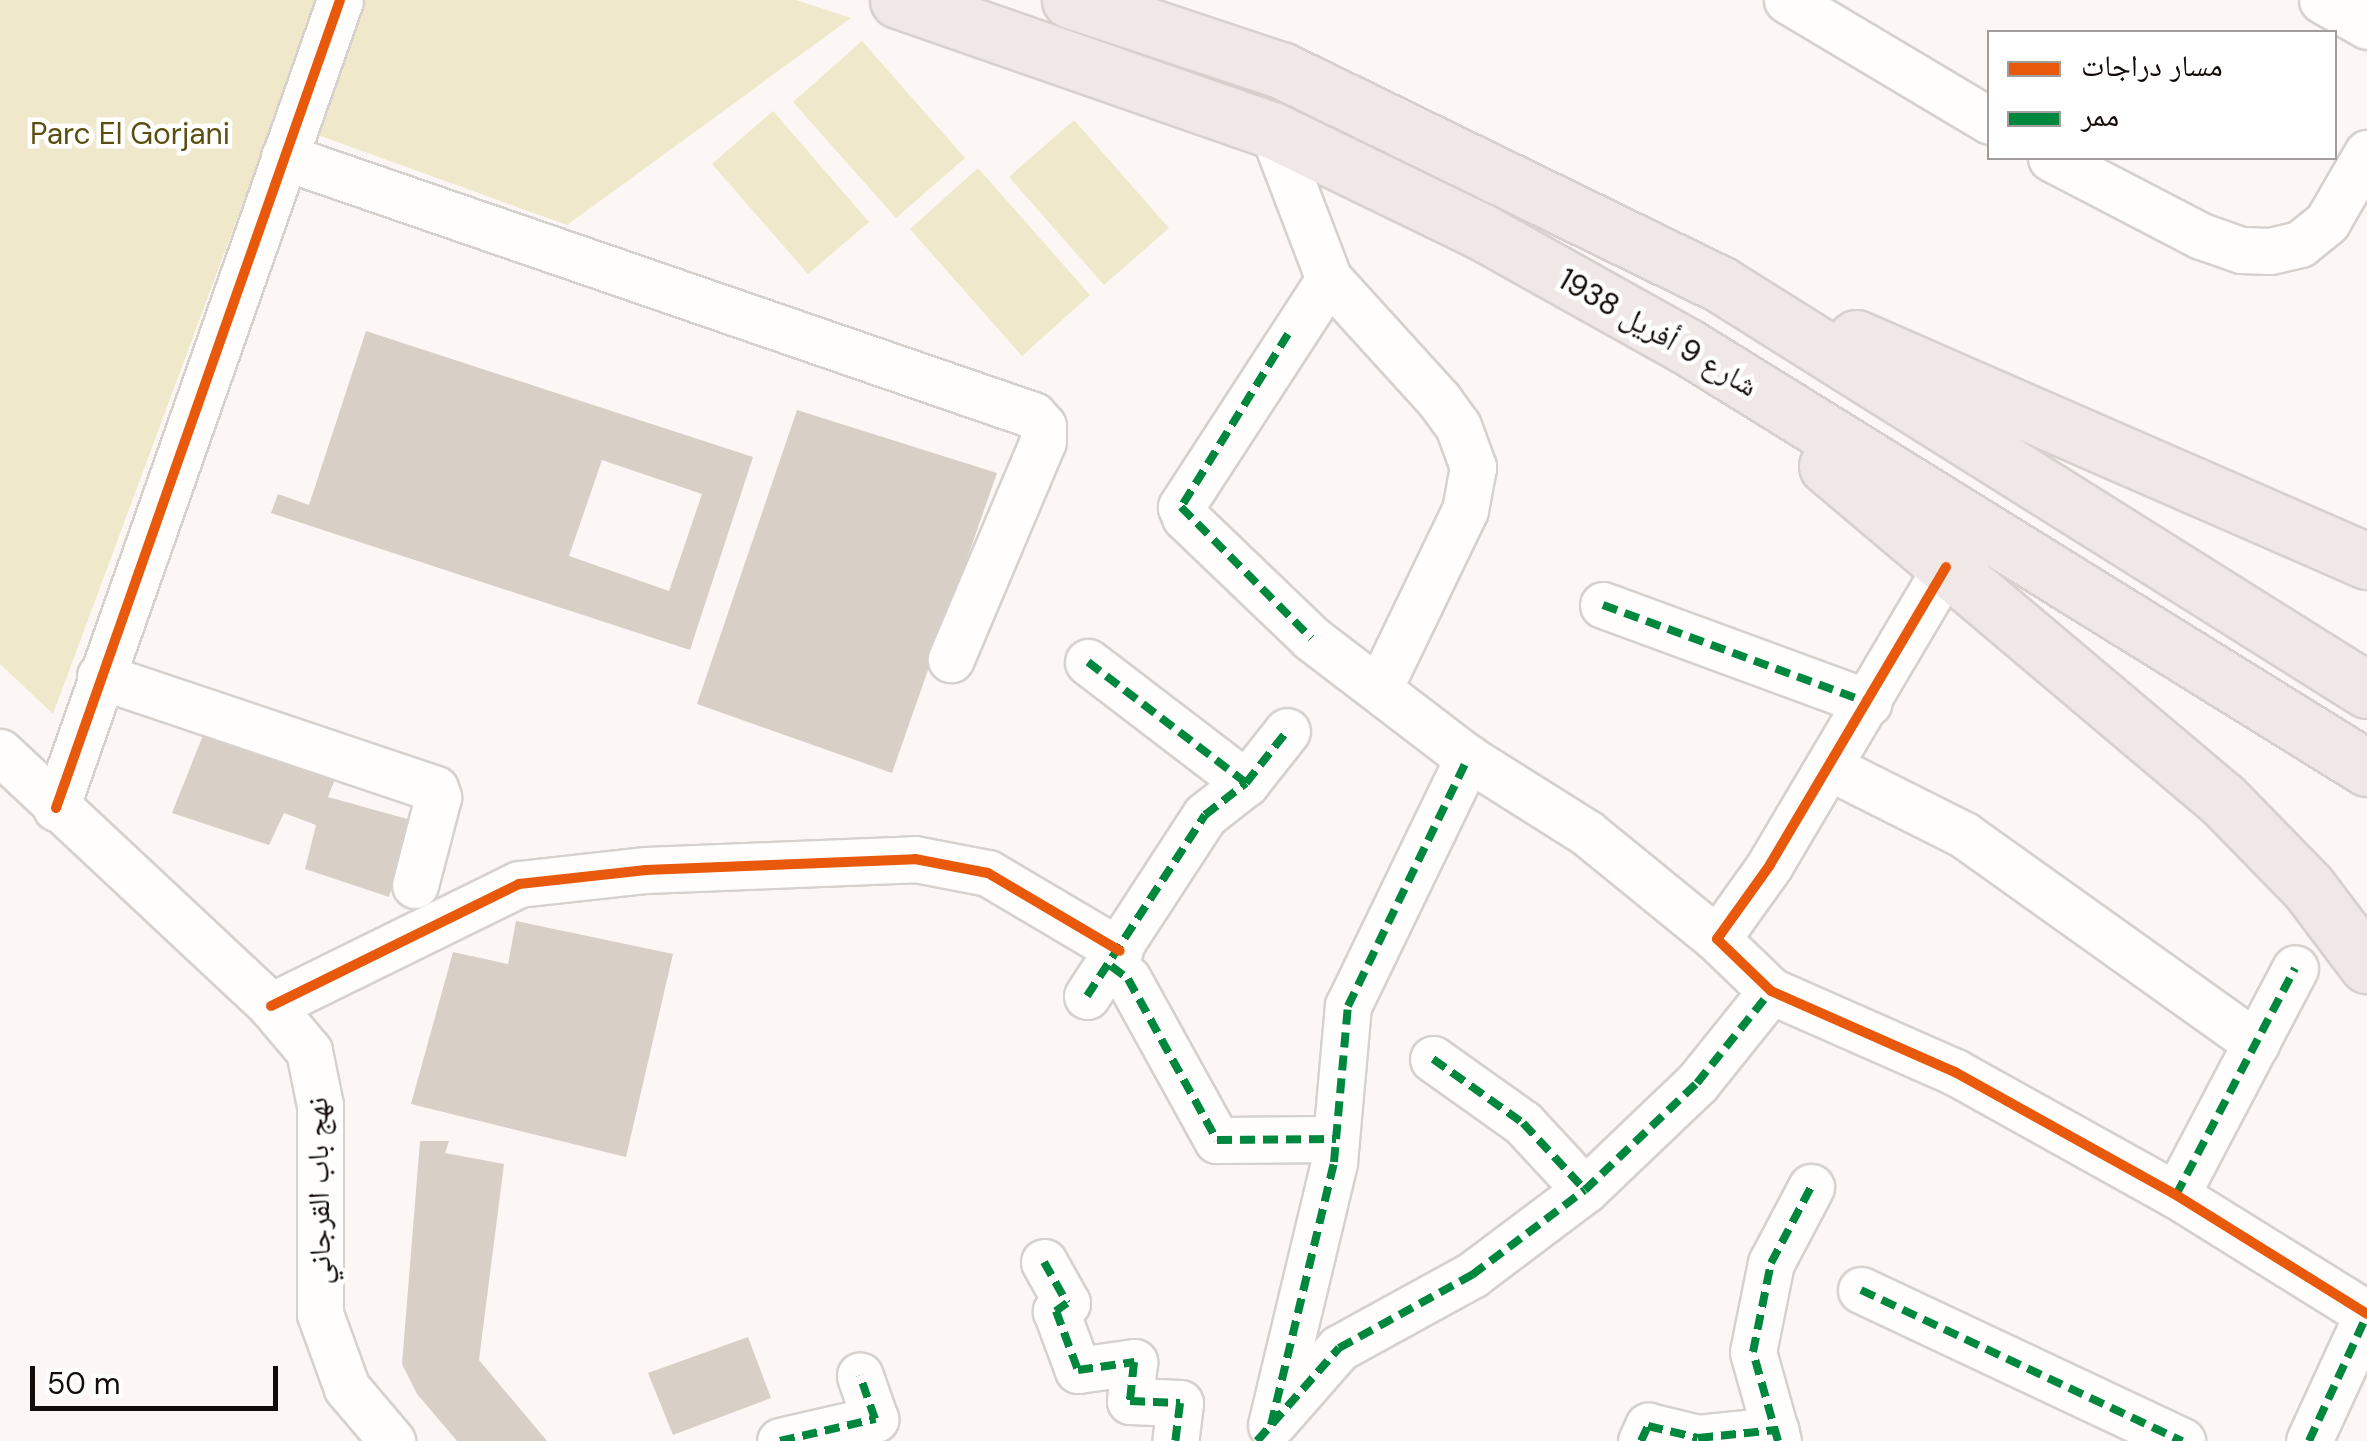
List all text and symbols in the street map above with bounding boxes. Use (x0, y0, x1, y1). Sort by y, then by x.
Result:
legend (1987, 30, 2337, 160)
text: مسار دراجات (2081, 46, 2223, 85)
text: ممر (2081, 96, 2119, 135)
park label: Parc El Gorjani (30, 116, 230, 152)
street label: شارع 9 أفريل 1938 (1552, 262, 1764, 404)
street label: نهج باب القرجاني (299, 1097, 339, 1285)
scale bar (35, 1346, 282, 1408)
text: 50 m (47, 1364, 121, 1403)

